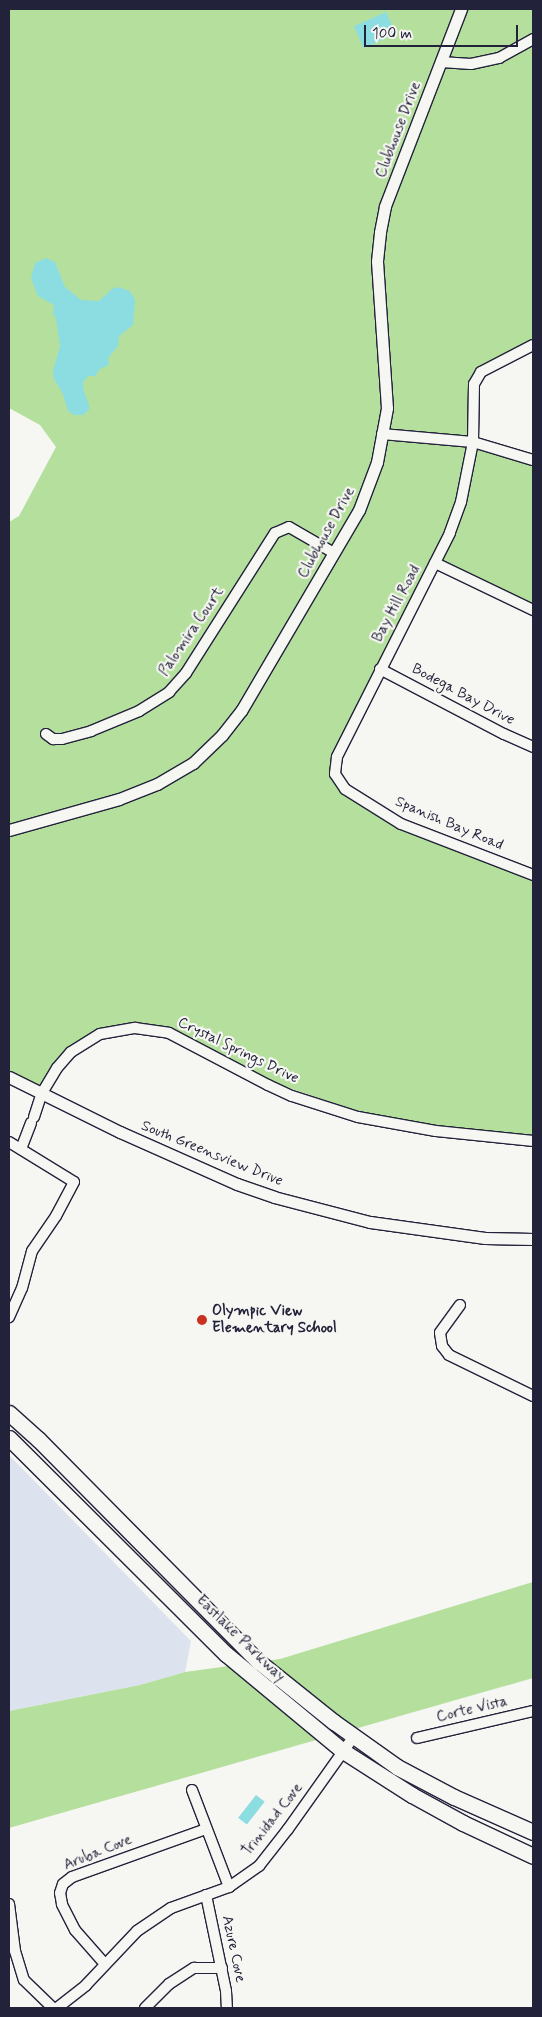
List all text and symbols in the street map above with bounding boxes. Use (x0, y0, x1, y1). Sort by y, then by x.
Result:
scale bar (367, 15, 521, 47)
text: 100 m (372, 24, 412, 44)
street label: Clubhouse Drive (373, 80, 425, 180)
street label: Clubhouse Drive (295, 485, 359, 581)
street label: Bay Hill Road (370, 563, 424, 645)
street label: Palomira Court (157, 585, 227, 679)
street label: Bodega Bay Drive (409, 661, 517, 729)
street label: Spanish Bay Road (393, 794, 505, 854)
street label: Crystal Springs Drive (175, 1014, 301, 1088)
street label: South Greensview Drive (138, 1117, 286, 1191)
place label: Olympic View Elementary School (212, 1302, 337, 1337)
marker: Olympic View Elementary School (196, 1314, 208, 1326)
street label: Eastlake Parkway (193, 1593, 287, 1685)
street label: Corte Vista (435, 1693, 509, 1727)
street label: Trinidad Cove (239, 1779, 307, 1861)
street label: Aruba Cove (61, 1831, 135, 1875)
street label: Azure Cove (217, 1913, 249, 1985)

